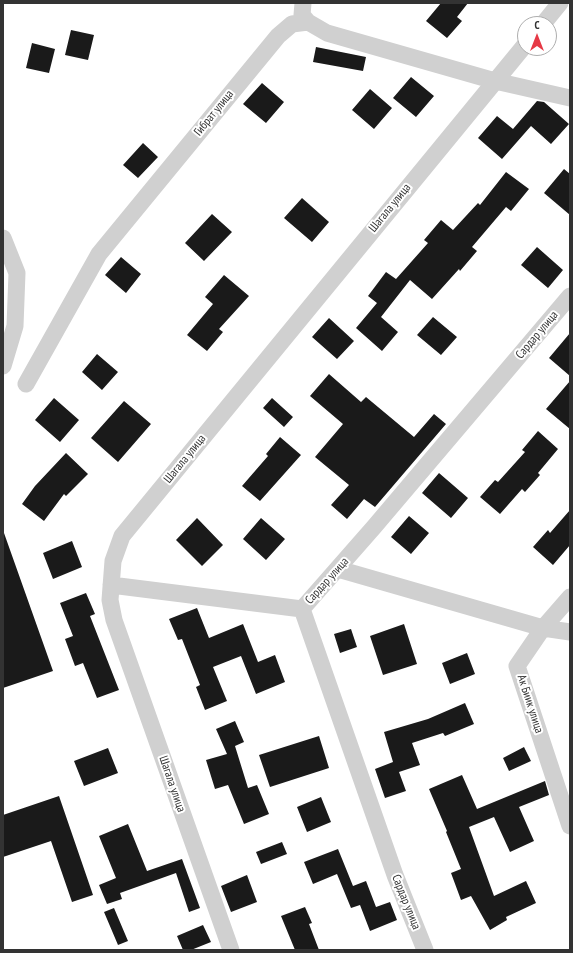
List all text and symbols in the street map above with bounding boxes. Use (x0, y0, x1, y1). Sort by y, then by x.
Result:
north arrow (517, 16, 557, 56)
text: С (534, 18, 540, 32)
street label: Гибрат улица (191, 87, 237, 139)
street label: Шагала улица (366, 181, 414, 235)
street label: Сардар улица (513, 308, 561, 362)
street label: Шагала улица (161, 432, 209, 486)
street label: Сардар улица (302, 555, 352, 607)
street label: Ак Биик улица (514, 673, 546, 735)
street label: Шагала улица (156, 754, 188, 814)
street label: Сардар улица (388, 872, 424, 932)

